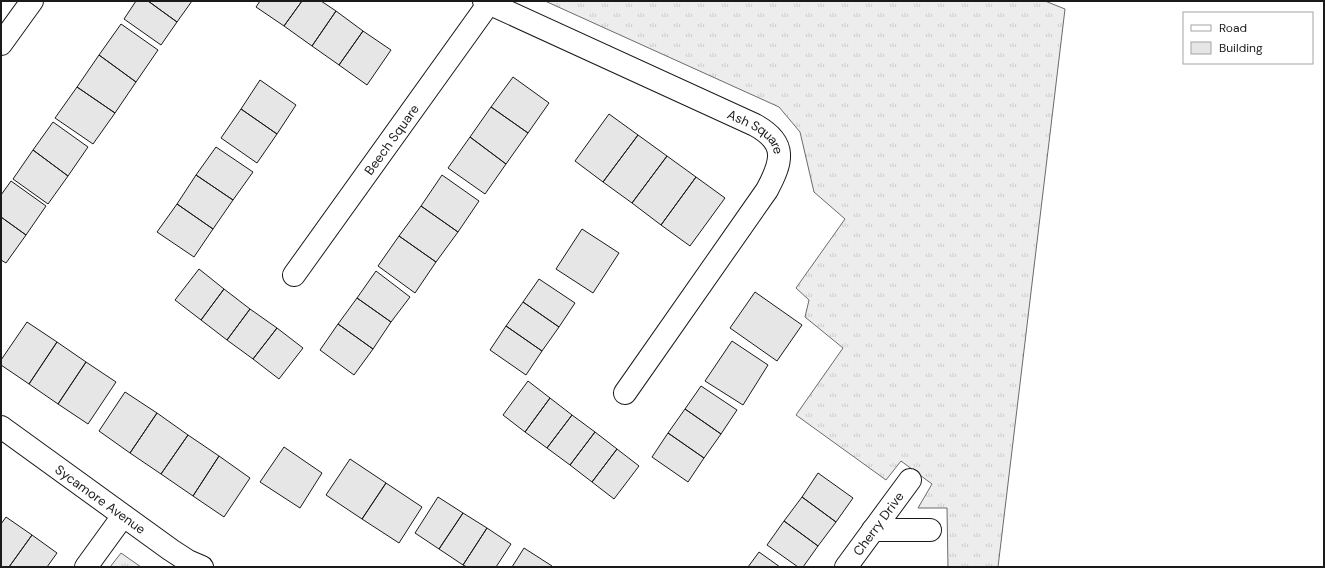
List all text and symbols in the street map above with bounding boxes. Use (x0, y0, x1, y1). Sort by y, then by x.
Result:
legend (1183, 12, 1313, 64)
text: Road (1219, 20, 1247, 36)
text: Building (1219, 40, 1263, 56)
street label: Beech Square (360, 101, 422, 178)
street label: Ash Square (725, 105, 788, 156)
street label: Sycamore Avenue (52, 461, 149, 538)
street label: Cherry Drive (849, 488, 907, 559)

